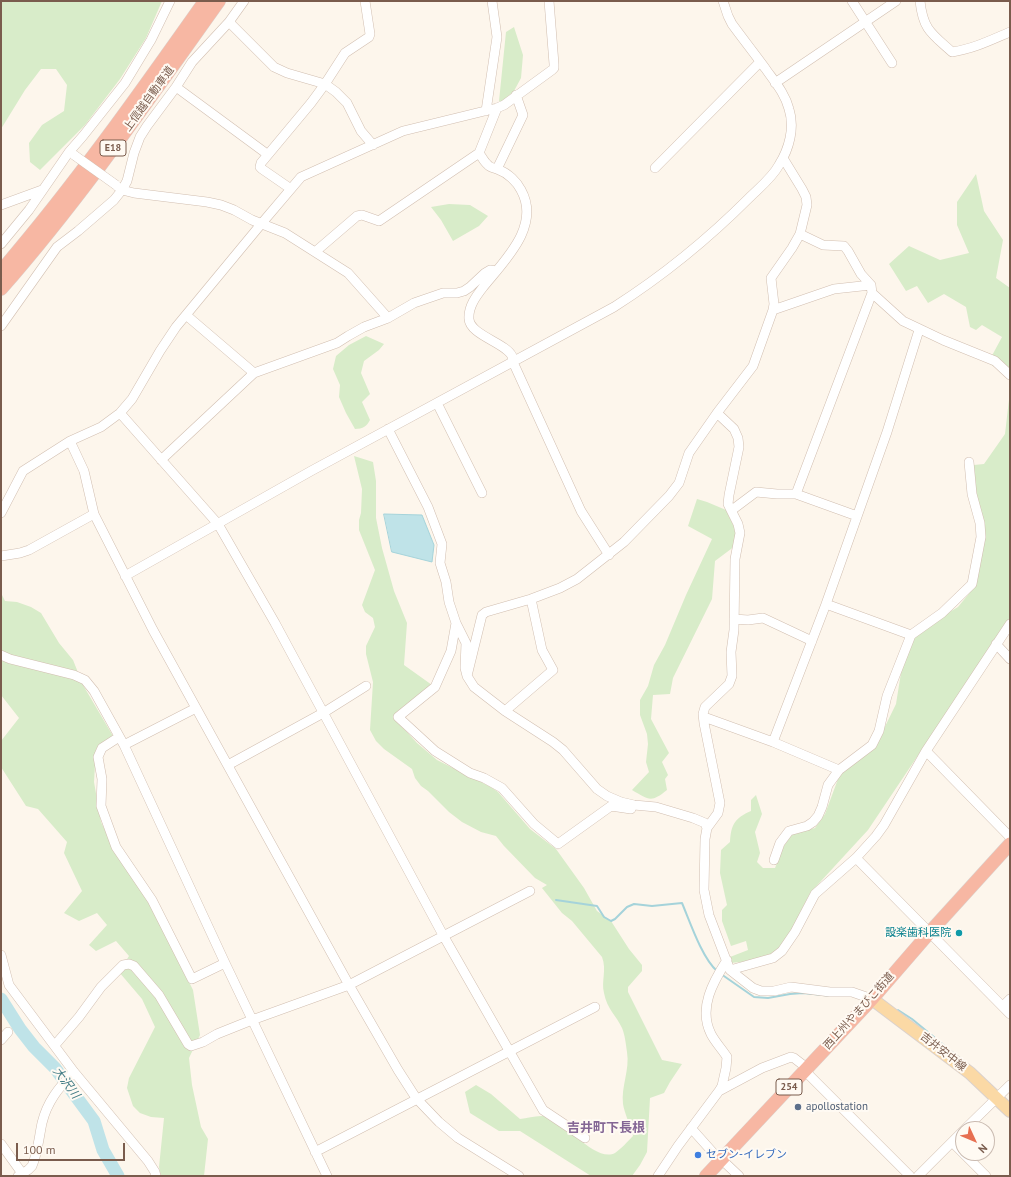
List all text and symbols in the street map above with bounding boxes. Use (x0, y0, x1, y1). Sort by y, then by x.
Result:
street label: 上信越自動車道 (121, 64, 177, 134)
road number: E18 (100, 140, 126, 156)
place label: 設楽歯科医院 (885, 926, 951, 940)
marker: 設楽歯科医院 (954, 928, 964, 938)
street label: 西上州やまびこ街道 (821, 970, 897, 1052)
street label: 吉井安中線 (917, 1030, 969, 1074)
water label: 大沢川 (49, 1064, 83, 1102)
road number: 254 (776, 1079, 802, 1095)
place label: apollostation (806, 1100, 868, 1114)
marker: apollostation (793, 1102, 803, 1112)
district label: 吉井町下長根 (567, 1120, 645, 1136)
north arrow (955, 1121, 995, 1161)
scale bar (18, 1135, 127, 1161)
text: N (975, 1141, 990, 1156)
text: 100 m (23, 1142, 56, 1157)
place label: セブン-イレブン (706, 1148, 787, 1162)
marker: セブン-イレブン (693, 1150, 703, 1160)

